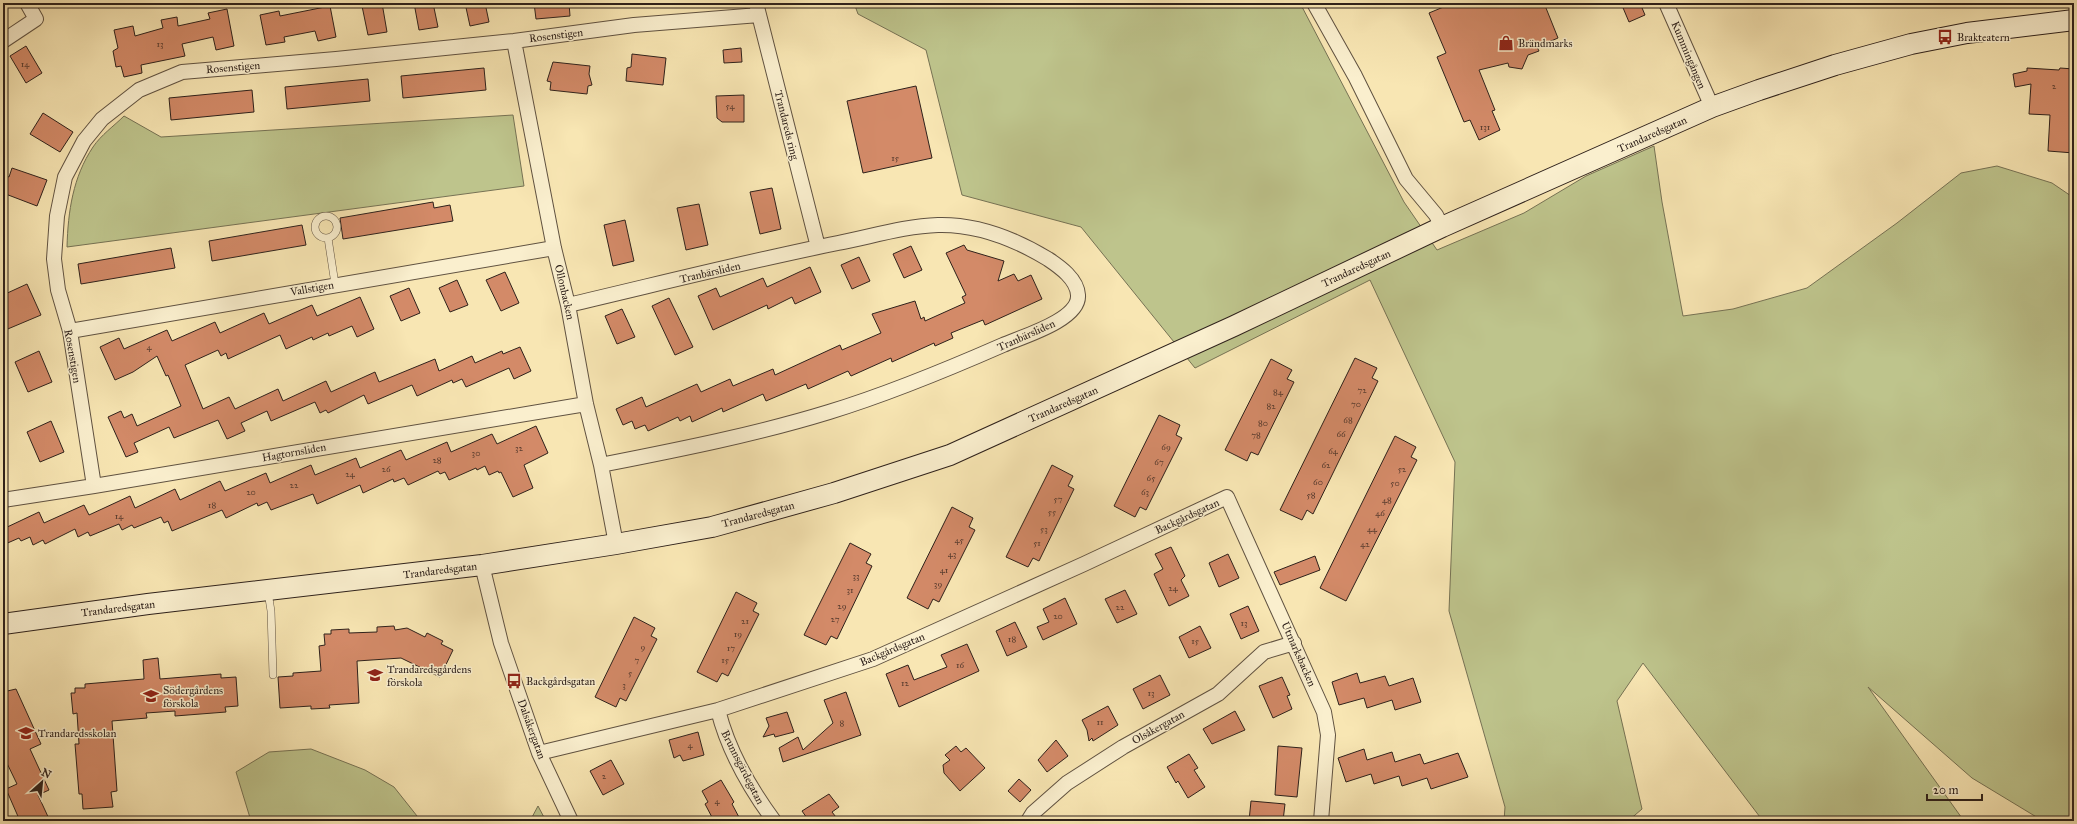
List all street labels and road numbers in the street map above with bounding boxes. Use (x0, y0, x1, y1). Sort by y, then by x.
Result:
street label: Kummingången (1668, 19, 1709, 91)
street label: Rosenstigen (528, 26, 584, 45)
street label: Rosenstigen (205, 59, 261, 76)
street label: Trandareds ring (772, 89, 802, 162)
street label: Trandaredsgatan (1615, 113, 1689, 156)
street label: Trandaredsgatan (1320, 247, 1393, 290)
street label: Tranbärsliden (678, 259, 742, 286)
street label: Ollonbacken (552, 263, 577, 321)
street label: Vallstigen (288, 278, 335, 299)
street label: Tranbärsliden (995, 317, 1057, 354)
street label: Rosenstigen (61, 328, 84, 384)
street label: Trandaredsgatan (1026, 383, 1100, 426)
street label: Hagtornsliden (261, 440, 327, 465)
street label: Backgårdsgatan (1153, 496, 1221, 537)
street label: Trandaredsgatan (720, 499, 796, 530)
street label: Trandaredsgatan (402, 559, 478, 581)
street label: Trandaredsgatan (80, 597, 156, 619)
street label: Utmarksbacken (1278, 620, 1319, 689)
street label: Backgårdsgatan (858, 630, 927, 669)
street label: Dalsåkergatan (515, 697, 548, 761)
street label: Olsåkergatan (1130, 708, 1187, 747)
street label: Brunnsgärdegatan (718, 728, 767, 806)

